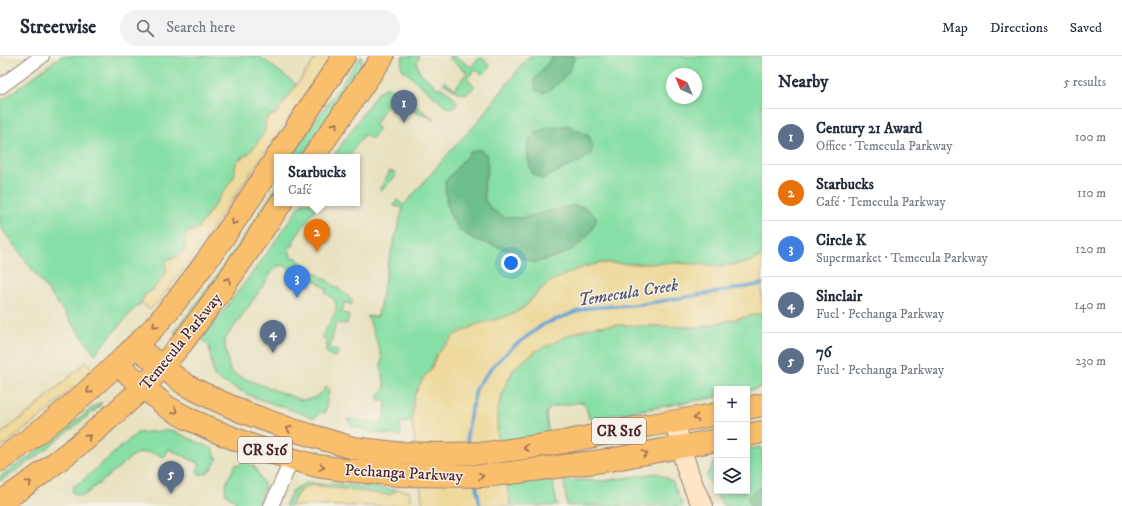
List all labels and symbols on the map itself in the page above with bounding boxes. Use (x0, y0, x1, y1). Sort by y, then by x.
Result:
north arrow (666, 68, 702, 104)
pin: 1 (391, 90, 417, 123)
one-way arrow (330, 122, 338, 129)
one-way arrow (231, 217, 238, 224)
pin: 2 (304, 219, 330, 252)
your location (501, 253, 521, 273)
pin: 3 (284, 265, 310, 298)
water label: Temecula Creek (577, 274, 681, 312)
one-way arrow (224, 277, 231, 284)
street label: Temecula Parkway (135, 288, 226, 394)
one-way arrow (152, 320, 160, 328)
pin: 4 (260, 320, 286, 353)
one-way arrow (86, 386, 93, 393)
one-way arrow (171, 406, 178, 414)
one-way arrow (693, 414, 699, 422)
road number: CR S16 (592, 418, 646, 444)
one-way arrow (286, 425, 293, 433)
one-way arrow (83, 434, 91, 441)
road number: CR S16 (238, 437, 292, 463)
one-way arrow (523, 443, 529, 452)
one-way arrow (642, 450, 648, 459)
street label: Pechanga Parkway (344, 460, 464, 486)
pin: 5 (158, 461, 184, 494)
one-way arrow (319, 462, 325, 470)
one-way arrow (478, 471, 484, 480)
one-way arrow (25, 480, 32, 487)

